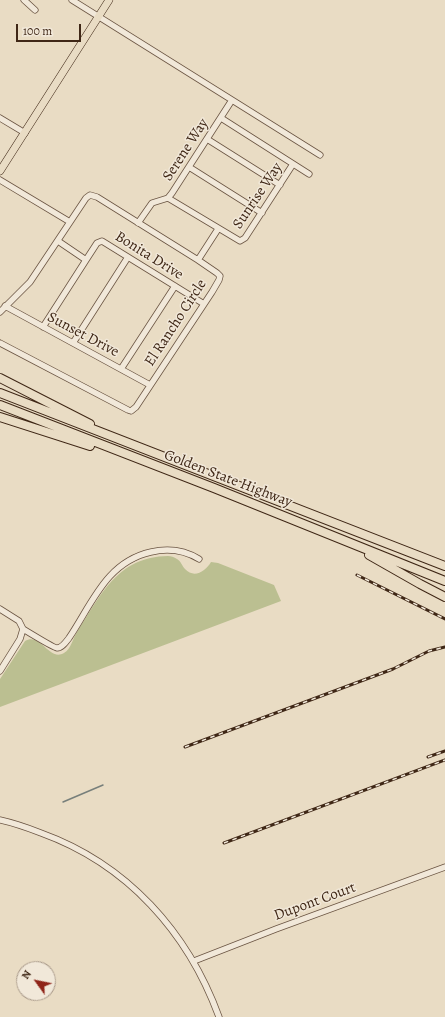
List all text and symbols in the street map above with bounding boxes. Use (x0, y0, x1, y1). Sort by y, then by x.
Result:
scale bar (18, 16, 83, 42)
text: 100 m (23, 23, 52, 39)
street label: Serene Way (159, 115, 213, 185)
street label: Sunrise Way (229, 159, 287, 233)
street label: Bonita Drive (111, 228, 187, 284)
street label: El Rancho Circle (141, 276, 211, 370)
street label: Sunset Drive (44, 309, 122, 361)
street label: Golden State Highway (161, 446, 295, 512)
street label: Dupont Court (272, 879, 358, 925)
north arrow (16, 961, 56, 1001)
text: N (18, 967, 35, 982)

